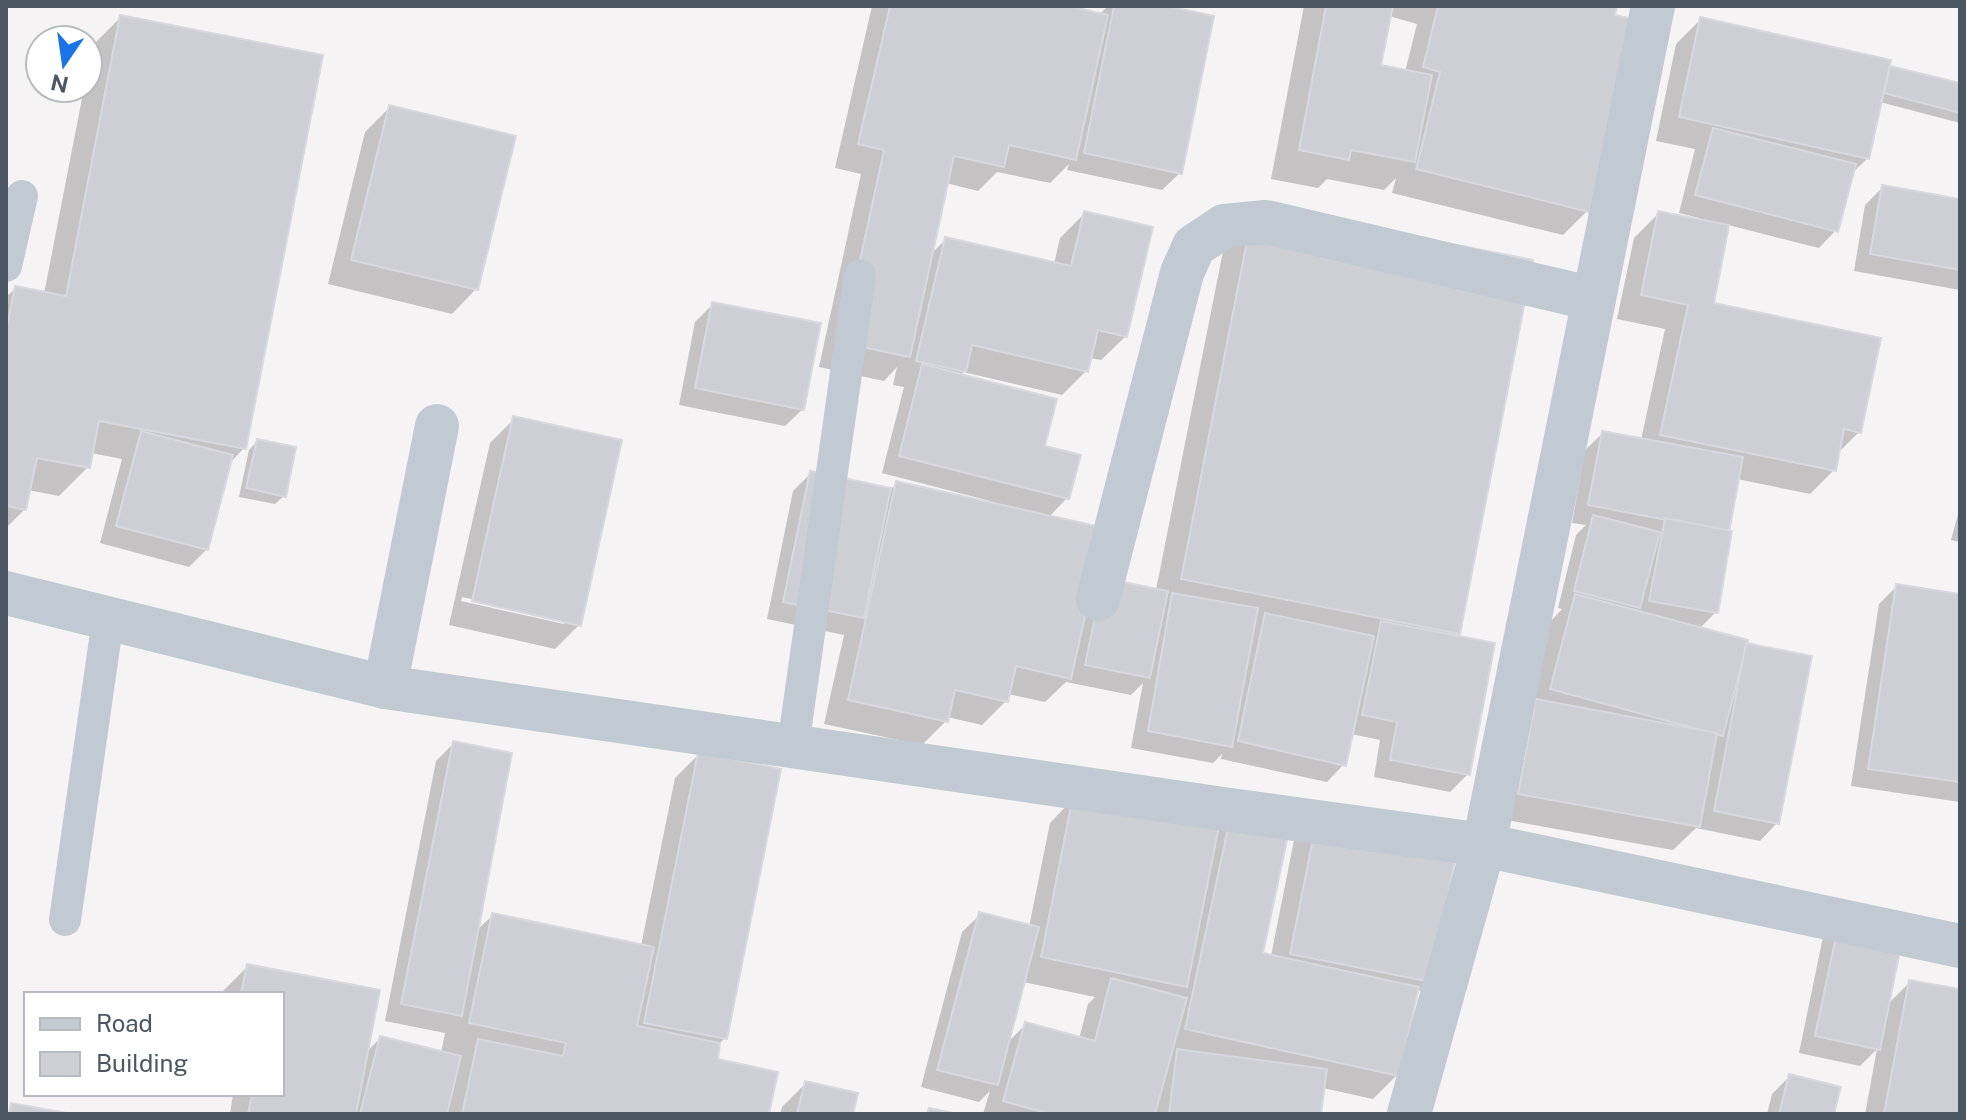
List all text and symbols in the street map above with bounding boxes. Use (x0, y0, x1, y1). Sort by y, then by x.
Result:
north arrow (24, 24, 104, 104)
text: N (48, 69, 71, 98)
legend (24, 992, 284, 1096)
text: Road (96, 1009, 153, 1037)
text: Building (96, 1049, 188, 1077)

